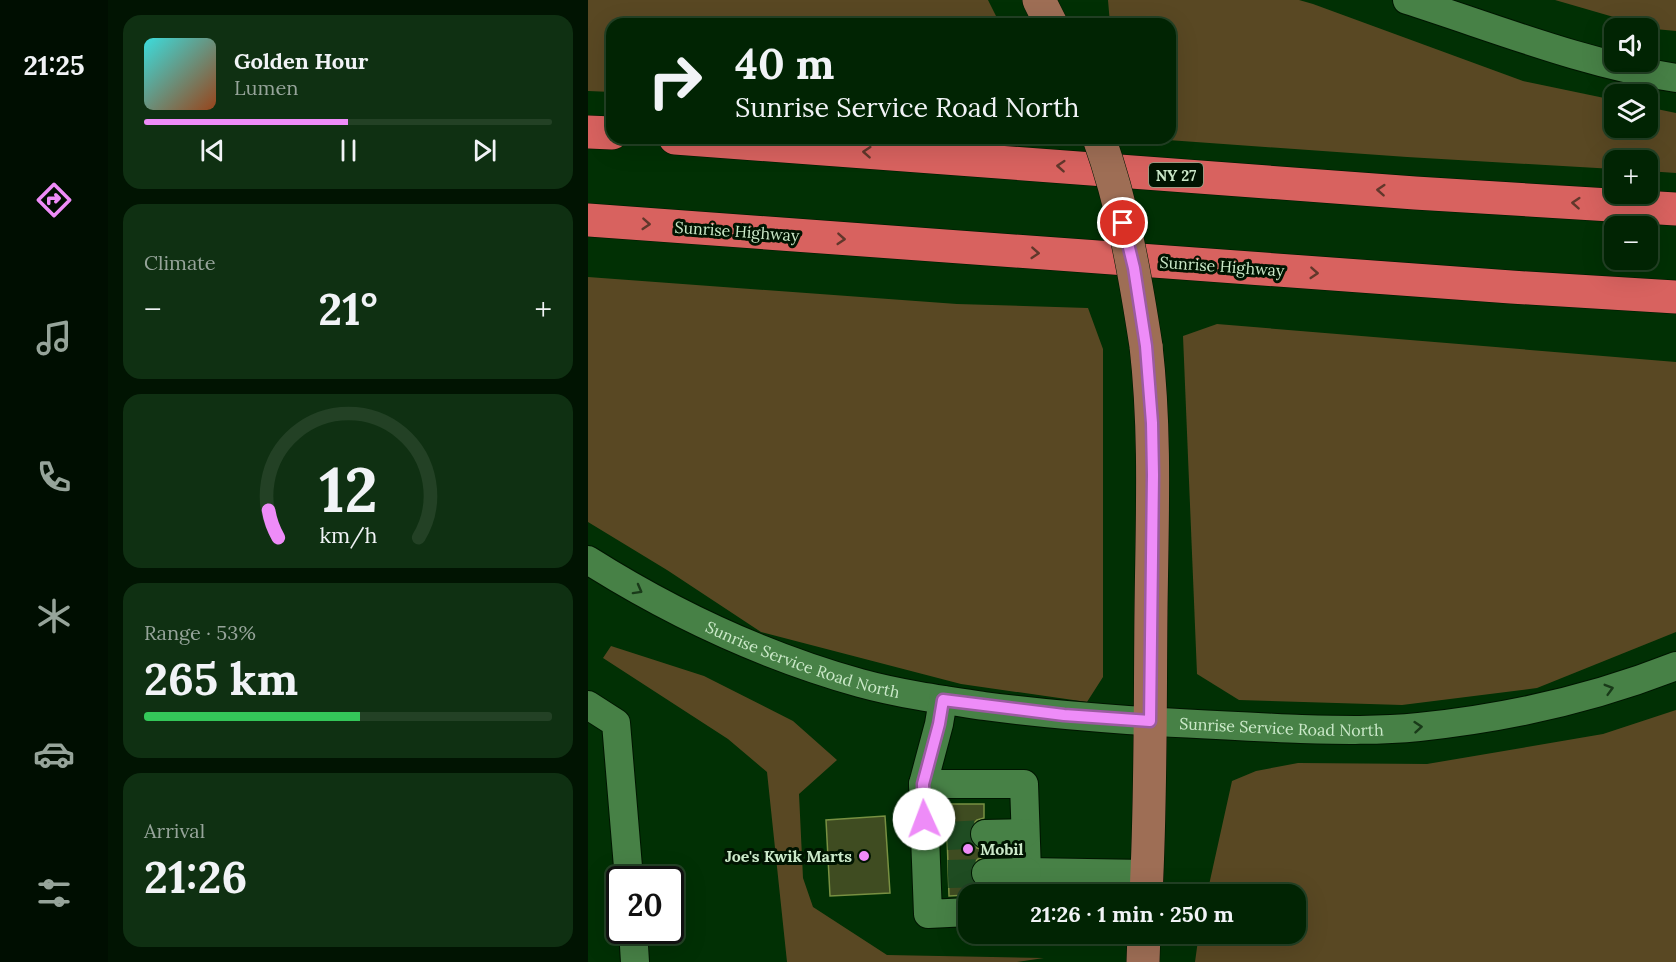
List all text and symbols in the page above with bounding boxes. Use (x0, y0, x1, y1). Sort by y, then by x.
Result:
map controls (1604, 18, 1658, 270)
button: sound (1604, 18, 1658, 72)
text: 40 m (735, 37, 834, 91)
icon: right (636, 42, 714, 120)
text: Golden Hour (234, 47, 368, 75)
text: 21:25 (23, 48, 85, 82)
text: Lumen (234, 75, 298, 100)
button: layers (1604, 84, 1658, 138)
text: Sunrise Service Road North (735, 90, 1080, 124)
icon: previous (196, 134, 229, 167)
icon: pause (332, 134, 365, 167)
icon: next (468, 134, 501, 167)
one-way arrow (862, 146, 871, 159)
button: + (1604, 150, 1658, 204)
one-way arrow (1056, 160, 1065, 173)
road number: NY 27 (1149, 163, 1203, 187)
icon: directions (33, 179, 75, 221)
one-way arrow (1377, 184, 1386, 197)
pin (1097, 197, 1148, 248)
one-way arrow (1571, 197, 1580, 210)
icon: arrive (1106, 206, 1139, 239)
button: − (1604, 216, 1658, 270)
street label: Sunrise Highway (674, 217, 800, 245)
one-way arrow (642, 218, 651, 231)
one-way arrow (836, 232, 845, 245)
one-way arrow (1031, 246, 1040, 259)
text: Climate (144, 250, 216, 275)
street label: Sunrise Highway (1159, 252, 1285, 280)
one-way arrow (1309, 266, 1318, 279)
text: 21° (318, 280, 378, 337)
text: − (144, 288, 162, 330)
text: + (534, 288, 552, 330)
icon: music (33, 317, 75, 359)
text: 12 (319, 449, 377, 529)
icon: phone (33, 456, 75, 498)
text: km/h (319, 521, 377, 549)
one-way arrow (632, 583, 642, 594)
icon: climate (33, 595, 75, 637)
street label: Sunrise Service Road North (703, 616, 902, 702)
text: Range · 53% (144, 620, 256, 645)
text: 265 km (144, 650, 298, 707)
one-way arrow (1603, 684, 1614, 696)
street label: Sunrise Service Road North (1179, 713, 1384, 740)
one-way arrow (1414, 721, 1423, 734)
icon: car (33, 733, 75, 775)
position arrow (892, 787, 956, 851)
text: Arrival (144, 818, 205, 843)
place label: Mobil (980, 839, 1024, 859)
marker: Mobil (961, 842, 975, 856)
place label: Joe's Kwik Marts (725, 846, 852, 866)
text: 21:26 (144, 848, 247, 905)
marker: Joe's Kwik Marts (857, 849, 871, 863)
speed limit sign: 20 (606, 866, 684, 944)
icon: filters (33, 872, 75, 914)
text: 21:26 · 1 min · 250 m (1030, 900, 1234, 928)

